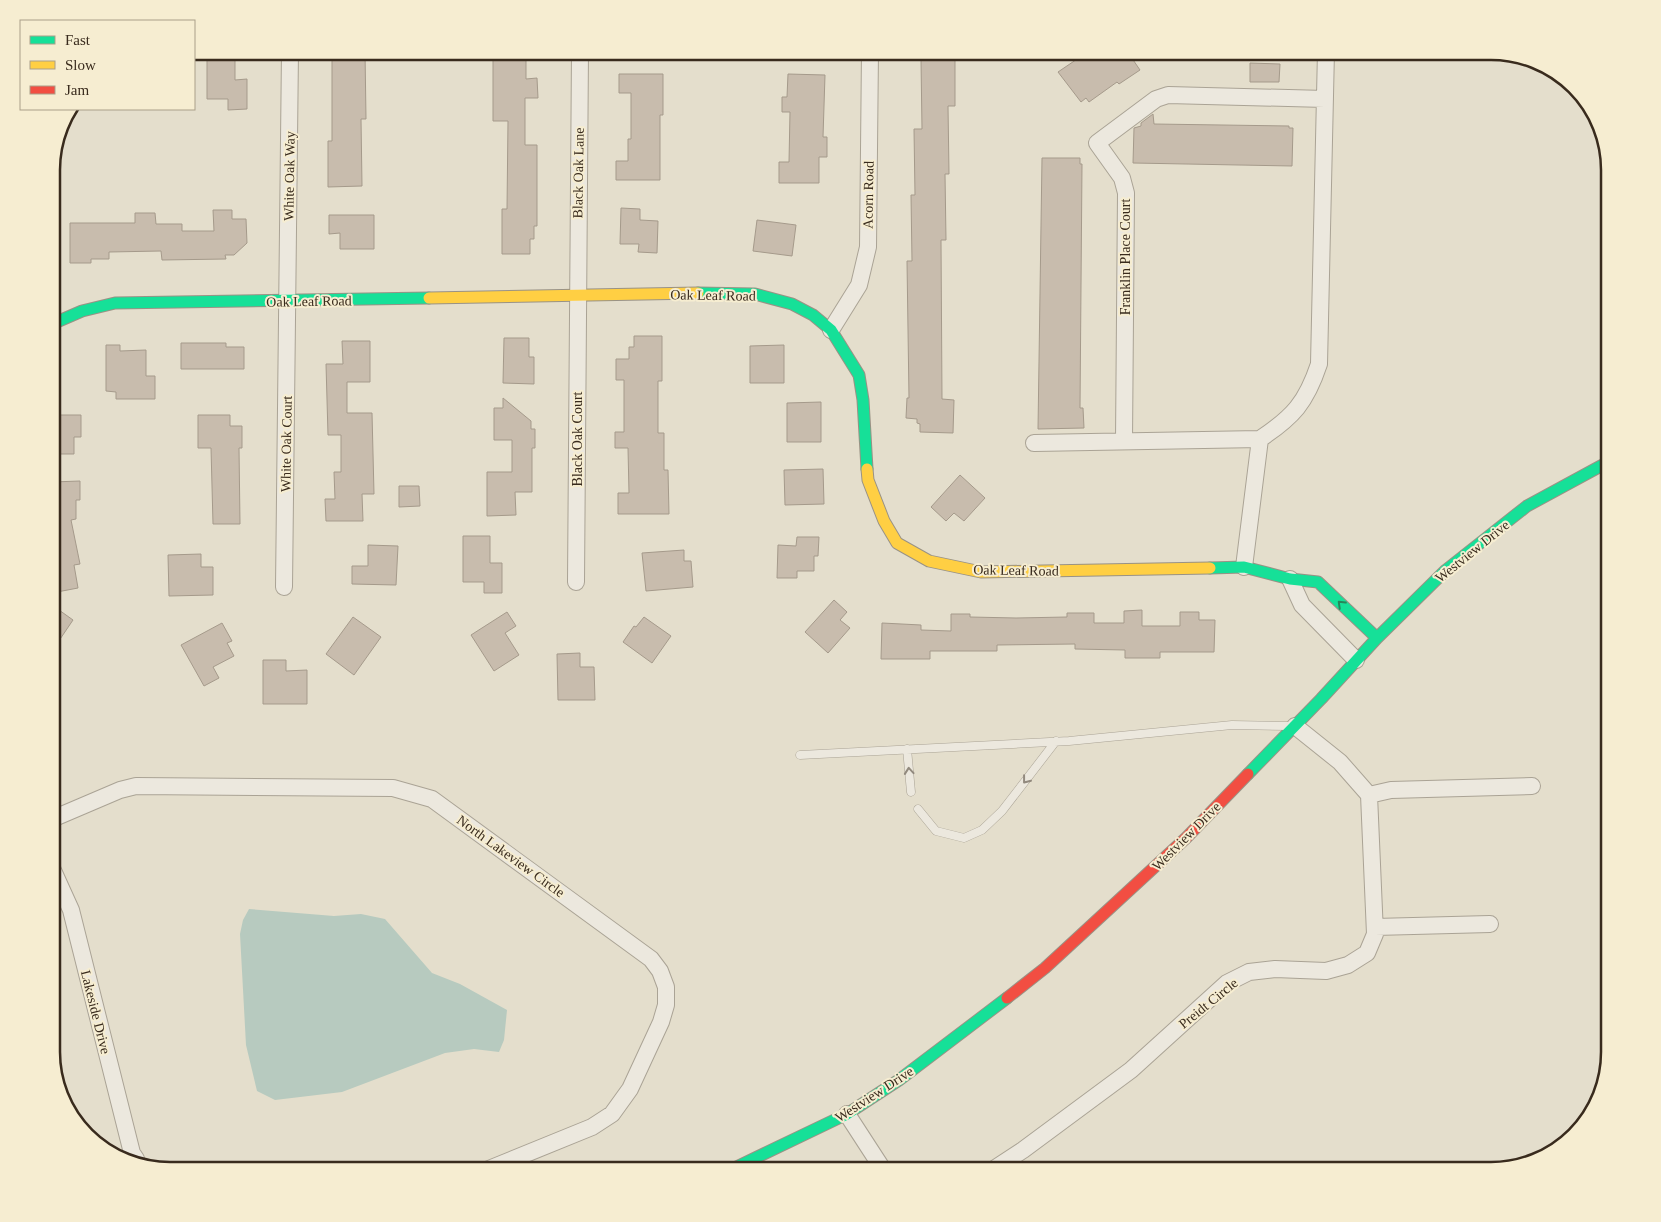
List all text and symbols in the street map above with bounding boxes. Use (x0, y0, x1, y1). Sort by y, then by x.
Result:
legend (20, 20, 195, 110)
text: Fast (65, 32, 91, 48)
text: Slow (65, 57, 96, 73)
text: Jam (65, 82, 89, 98)
street label: Black Oak Lane (570, 127, 587, 219)
street label: White Oak Way (281, 131, 298, 221)
street label: Acorn Road (860, 161, 877, 229)
street label: Franklin Place Court (1118, 199, 1133, 315)
street label: Oak Leaf Road (670, 287, 756, 304)
street label: Oak Leaf Road (266, 293, 352, 310)
street label: Black Oak Court (570, 391, 585, 486)
street label: White Oak Court (278, 396, 295, 492)
street label: Westview Drive (1433, 517, 1512, 586)
street label: Oak Leaf Road (973, 562, 1059, 579)
one-way arrow (1338, 601, 1347, 610)
one-way arrow (904, 766, 915, 774)
one-way arrow (1024, 774, 1032, 783)
street label: Westview Drive (1149, 799, 1224, 874)
street label: North Lakeview Circle (454, 812, 567, 900)
street label: Lakeside Drive (78, 969, 113, 1056)
street label: Preidt Circle (1176, 975, 1241, 1032)
street label: Westview Drive (832, 1064, 916, 1125)

